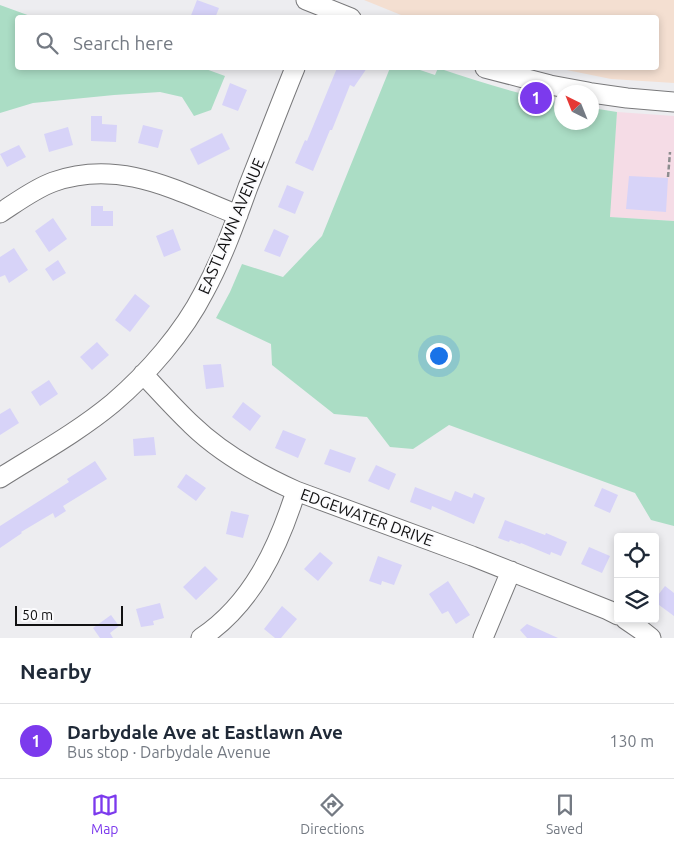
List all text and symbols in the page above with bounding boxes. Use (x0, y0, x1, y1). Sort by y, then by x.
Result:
search box (15, 15, 659, 70)
icon: search (33, 29, 61, 57)
text: Search here (73, 32, 173, 54)
pin: 1 (520, 79, 552, 117)
north arrow (554, 85, 599, 130)
street label: EASTLAWN AVENUE (194, 155, 268, 297)
your location (426, 343, 452, 369)
street label: EDGEWATER DRIVE (298, 485, 436, 549)
map controls (614, 533, 659, 623)
button: locate (614, 533, 659, 578)
button: layers (614, 578, 659, 623)
scale bar (15, 603, 122, 626)
text: 50 m (22, 607, 53, 623)
text: Nearby (20, 659, 91, 683)
text: Darbydale Ave at Eastlawn Ave (67, 721, 343, 743)
text: 1 (31, 732, 41, 750)
text: 130 m (609, 732, 654, 750)
text: Bus stop · Darbydale Avenue (67, 743, 271, 761)
tab: Map (91, 791, 119, 837)
tab: Directions (300, 791, 364, 837)
tab: Saved (546, 791, 583, 837)

